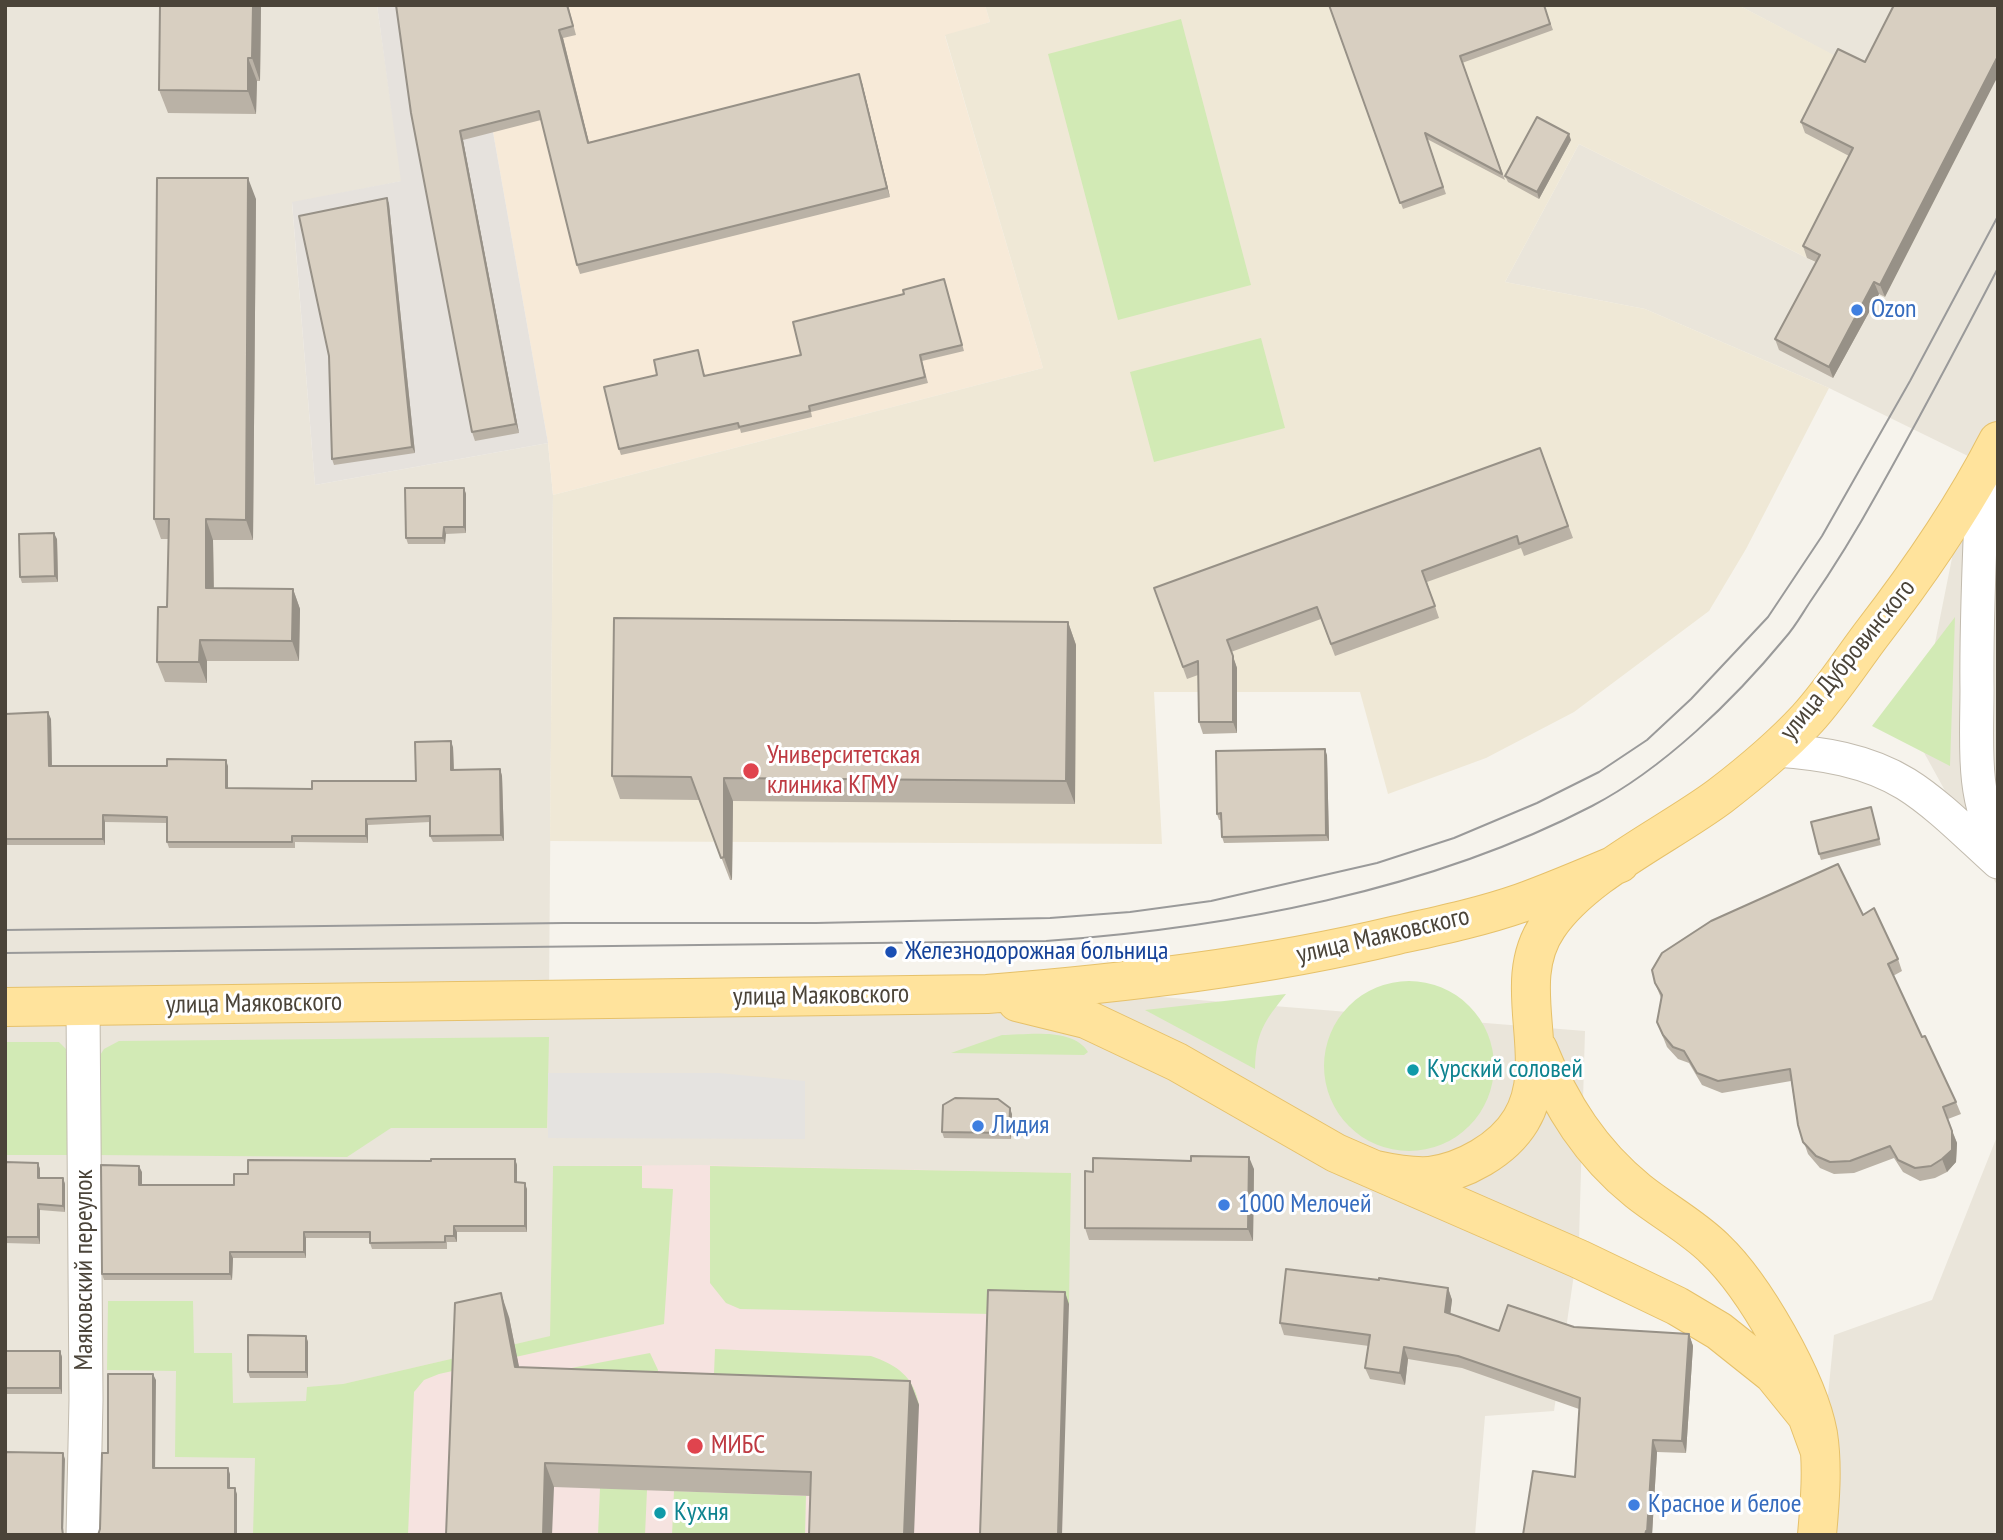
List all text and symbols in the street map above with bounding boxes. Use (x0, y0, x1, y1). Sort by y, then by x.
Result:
place label: Ozon (1871, 294, 1917, 326)
marker: Ozon (1849, 302, 1865, 318)
street label: улица Дубровинского (1774, 573, 1922, 747)
place label: Университетская клиника КГМУ (767, 740, 920, 802)
marker: Университетская клиника КГМУ (741, 761, 761, 781)
street label: улица Маяковского (1294, 901, 1472, 971)
place label: Железнодорожная больница (905, 936, 1168, 968)
marker: Железнодорожная больница (883, 944, 899, 960)
street label: улица Маяковского (733, 979, 909, 1013)
street label: улица Маяковского (166, 987, 342, 1021)
place label: Курский соловей (1427, 1054, 1583, 1086)
marker: Курский соловей (1405, 1062, 1421, 1078)
place label: Лидия (992, 1110, 1049, 1142)
marker: Лидия (970, 1118, 986, 1134)
street label: Маяковский переулок (69, 1169, 101, 1371)
place label: 1000 Мелочей (1238, 1189, 1371, 1221)
marker: 1000 Мелочей (1216, 1197, 1232, 1213)
place label: МИБС (711, 1430, 765, 1462)
marker: МИБС (685, 1436, 705, 1456)
place label: Красное и белое (1648, 1489, 1802, 1521)
place label: Кухня (674, 1497, 728, 1529)
marker: Красное и белое (1626, 1497, 1642, 1513)
marker: Кухня (652, 1505, 668, 1521)

